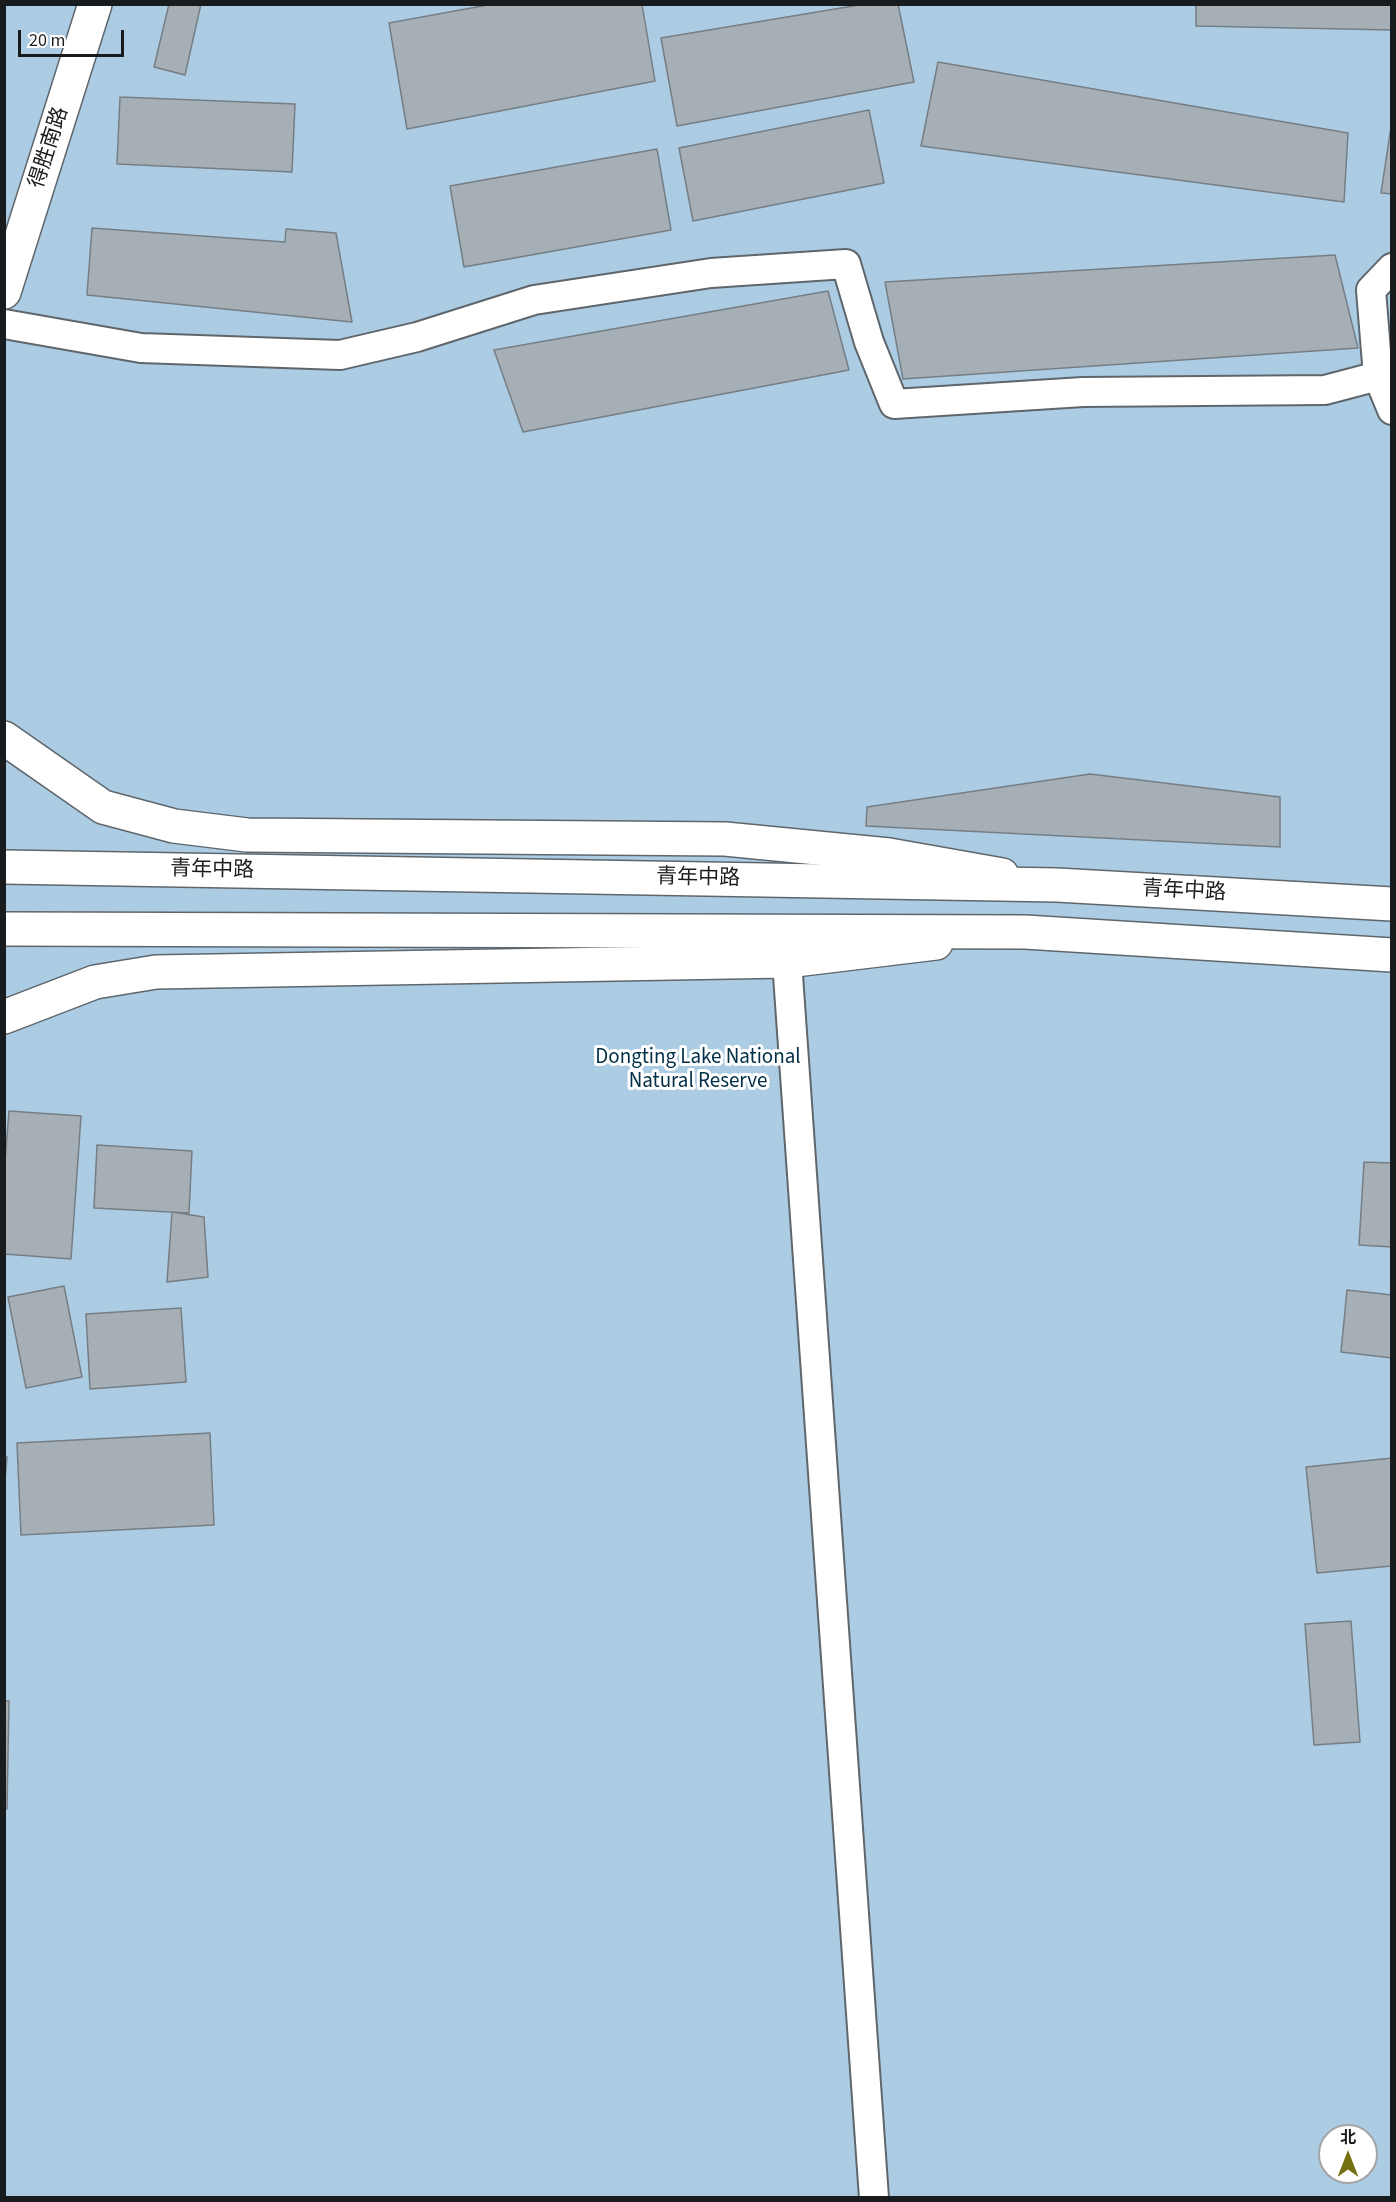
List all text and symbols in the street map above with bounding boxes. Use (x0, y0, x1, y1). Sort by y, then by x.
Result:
scale bar (21, 18, 128, 56)
text: 20 m (29, 28, 65, 53)
street label: 得胜南路 (25, 104, 75, 192)
street label: 青年中路 (170, 858, 254, 884)
street label: 青年中路 (656, 866, 740, 892)
street label: 青年中路 (1141, 877, 1227, 907)
park label: Dongting Lake National Natural Reserve (595, 1045, 801, 1095)
north arrow (1318, 2124, 1378, 2184)
text: 北 (1340, 2127, 1356, 2149)

